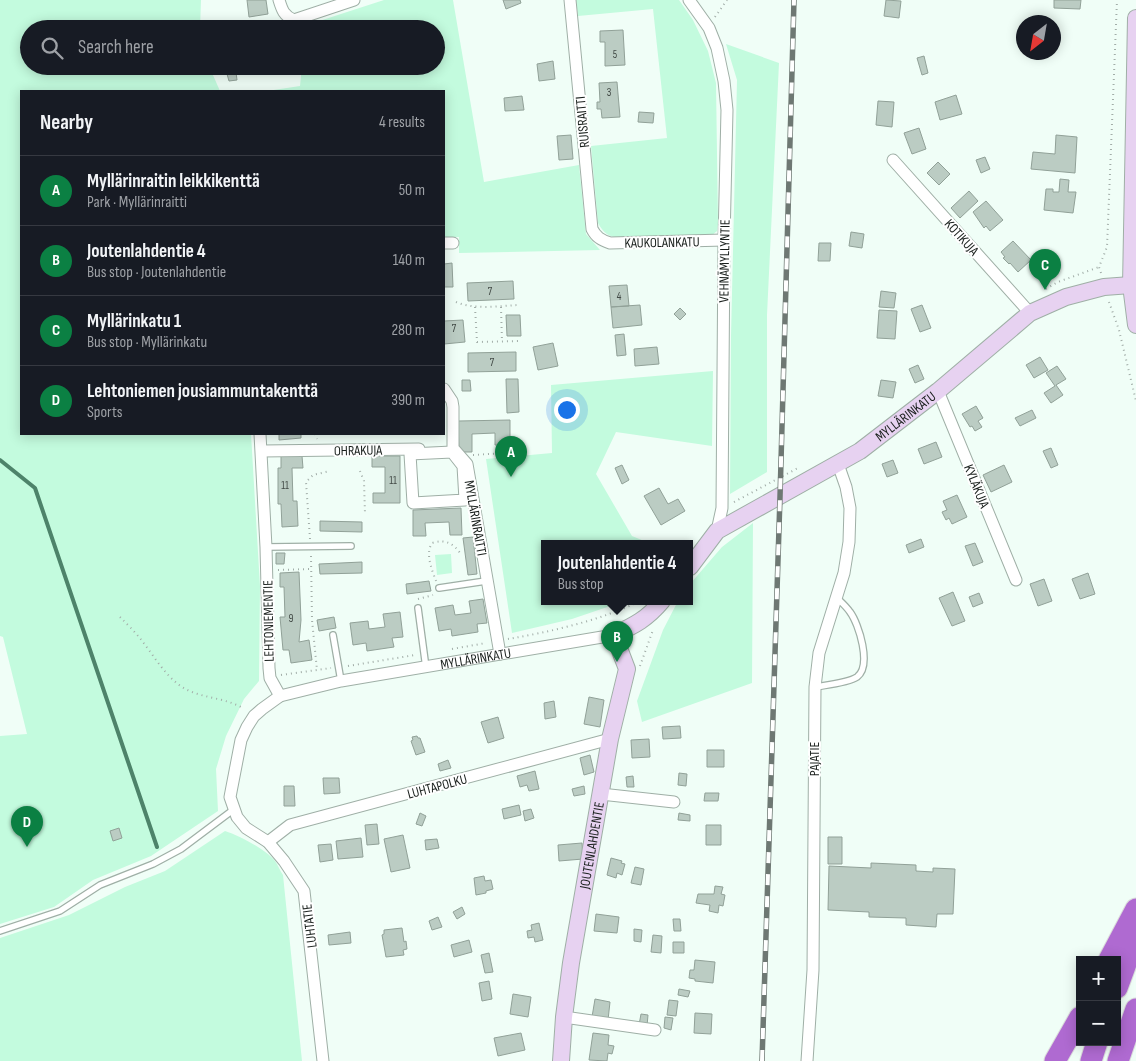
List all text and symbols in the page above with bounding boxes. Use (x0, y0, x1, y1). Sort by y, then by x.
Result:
north arrow (1016, 15, 1061, 60)
search box (20, 20, 445, 75)
icon: search (38, 34, 66, 62)
text: Search here (78, 36, 154, 59)
house number: 5 (613, 48, 617, 61)
house number: 3 (607, 86, 612, 99)
street label: RUISRAITTI (572, 96, 593, 148)
text: Nearby (40, 110, 93, 135)
text: 4 results (379, 113, 425, 132)
text: Myllärinraitin leikkikenttä (87, 170, 260, 193)
text: A (52, 181, 60, 200)
text: 50 m (399, 181, 425, 200)
text: Park · Myllärinraitti (87, 193, 187, 212)
street label: KOTIKUJA (941, 216, 983, 260)
street label: VEHNÄMYLLYNTIE (715, 219, 734, 303)
street label: KAUKOLANKATU (624, 233, 700, 252)
text: Joutenlahdentie 4 (87, 240, 206, 263)
pin: C (1029, 249, 1061, 290)
text: B (52, 251, 60, 270)
text: 140 m (393, 251, 425, 270)
text: Bus stop · Joutenlahdentie (87, 263, 226, 282)
house number: 7 (488, 285, 493, 298)
house number: 4 (617, 290, 622, 303)
text: Myllärinkatu 1 (87, 310, 181, 333)
text: C (52, 321, 60, 340)
text: 280 m (391, 321, 425, 340)
house number: 7 (452, 322, 457, 335)
text: Bus stop · Myllärinkatu (87, 333, 207, 352)
house number: 7 (490, 356, 495, 369)
text: Lehtoniemen jousiammuntakenttä (87, 380, 318, 403)
street label: MYLLÄRINKATU (872, 388, 939, 445)
text: D (52, 391, 60, 410)
text: 390 m (391, 391, 425, 410)
your location (554, 397, 580, 423)
text: Sports (87, 403, 122, 422)
pin: A (495, 436, 527, 477)
street label: OHRAKUJA (334, 442, 383, 459)
street label: KYLÄKUJA (960, 462, 993, 511)
house number: 11 (389, 474, 397, 487)
house number: 11 (281, 479, 289, 492)
street label: MYLLÄRINRAITTI (460, 479, 491, 557)
popup (541, 540, 693, 605)
text: Joutenlahdentie 4 (558, 552, 676, 575)
text: Bus stop (558, 575, 604, 594)
street label: LEHTONIEMENTIE (259, 580, 278, 662)
house number: 9 (289, 612, 294, 625)
pin: B (601, 621, 633, 662)
street label: MYLLÄRINKATU (439, 644, 512, 673)
street label: PAJATIE (806, 742, 823, 776)
street label: LUHTAPOLKU (405, 770, 469, 803)
street label: JOUTENLAHDENTIE (576, 800, 608, 891)
pin: D (11, 806, 43, 847)
street label: LUHTATIE (298, 903, 321, 949)
map controls (1076, 956, 1121, 1046)
button: + (1076, 956, 1121, 1001)
button: − (1076, 1001, 1121, 1046)

